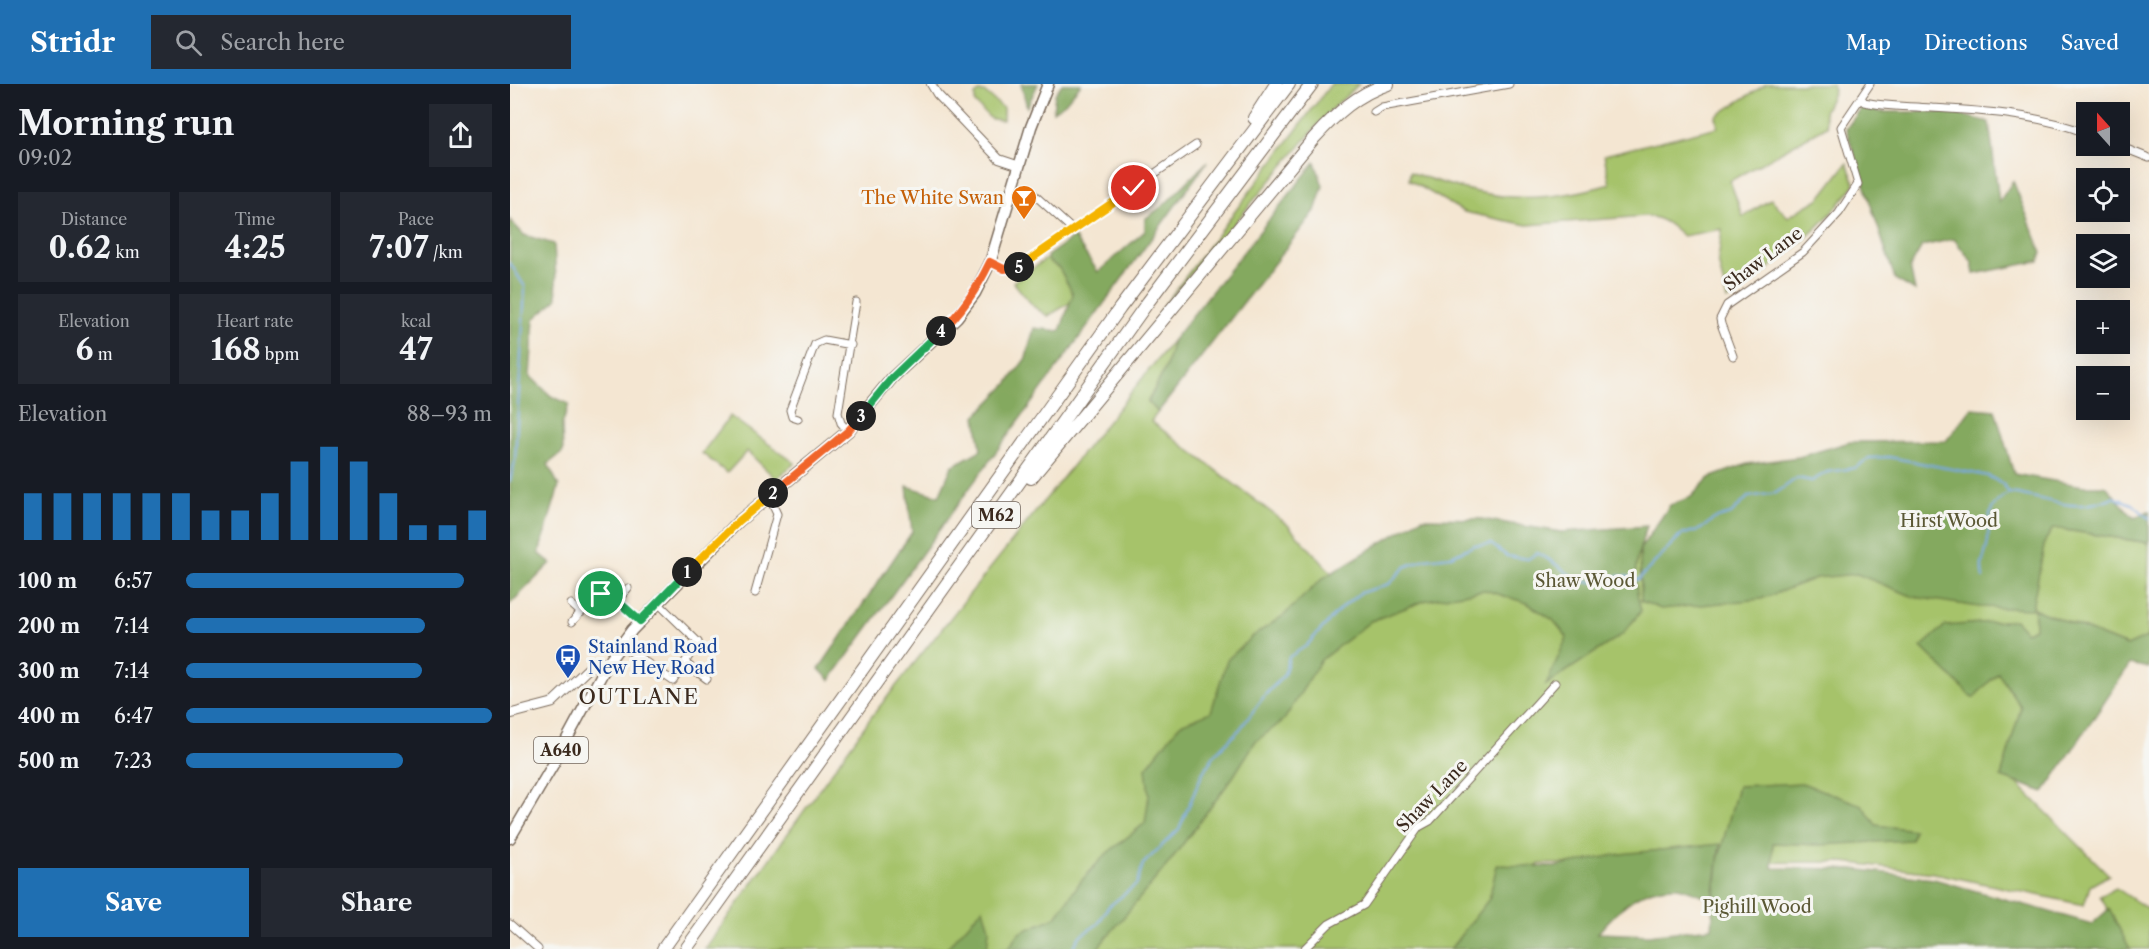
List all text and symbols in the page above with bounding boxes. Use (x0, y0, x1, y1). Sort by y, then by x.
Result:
search box (151, 15, 571, 69)
text: Stridr (30, 25, 115, 59)
icon: search (172, 26, 205, 59)
text: Search here (220, 29, 345, 56)
text: Map (1846, 30, 1891, 55)
text: Directions (1924, 30, 2028, 55)
text: Saved (2061, 30, 2119, 55)
north arrow (2076, 102, 2130, 156)
map controls (2076, 102, 2130, 420)
text: Morning run (18, 103, 234, 144)
button: share (429, 104, 492, 167)
text: 09:02 (18, 146, 72, 170)
pin (1108, 162, 1159, 213)
button: locate (2076, 168, 2130, 222)
icon: check (1117, 171, 1150, 204)
bar icon: The White Swan (1009, 183, 1039, 221)
place label: The White Swan (861, 187, 1004, 209)
text: Distance (61, 209, 127, 229)
text: Time (235, 209, 275, 229)
text: Pace (398, 209, 434, 229)
street label: Shaw Lane (1719, 222, 1807, 296)
text: 0.62 (48, 229, 111, 266)
text: 4:25 (225, 229, 285, 266)
text: 7:07 (369, 229, 429, 266)
button: layers (2076, 234, 2130, 288)
text: km (111, 242, 140, 262)
text: /km (429, 242, 463, 262)
pin: 5 (1004, 252, 1034, 282)
text: 5 (1015, 257, 1023, 277)
button: + (2076, 300, 2130, 354)
text: Elevation (58, 311, 130, 331)
text: Heart rate (216, 311, 294, 331)
text: kcal (401, 311, 431, 331)
pin: 4 (926, 316, 956, 346)
text: 4 (936, 321, 946, 341)
text: 6 (75, 331, 93, 368)
text: 168 (211, 331, 261, 368)
text: 47 (399, 331, 433, 368)
text: m (93, 344, 113, 364)
text: bpm (261, 344, 299, 364)
button: − (2076, 366, 2130, 420)
pin: 3 (846, 401, 876, 431)
text: Elevation (18, 402, 107, 426)
text: 88–93 m (407, 402, 492, 426)
text: 3 (856, 406, 866, 426)
pin: 2 (758, 478, 788, 508)
text: 2 (768, 483, 778, 503)
road number: M62 (972, 502, 1020, 528)
park label: Hirst Wood (1900, 510, 1998, 532)
pin: 1 (672, 557, 702, 587)
text: 1 (683, 562, 691, 582)
pin (575, 568, 626, 619)
text: 100 m (18, 569, 77, 593)
text: 6:57 (114, 569, 152, 593)
park label: Shaw Wood (1535, 570, 1635, 592)
icon: arrive (584, 577, 617, 610)
text: 200 m (18, 614, 80, 638)
text: 7:14 (114, 614, 149, 638)
place label: Stainland Road New Hey Road (588, 636, 718, 679)
bus stop icon: Stainland Road New Hey Road (553, 642, 583, 680)
text: 300 m (18, 659, 80, 683)
text: 7:14 (114, 659, 149, 683)
district label: OUTLANE (579, 684, 699, 709)
text: 400 m (18, 704, 80, 728)
text: 6:47 (114, 704, 153, 728)
road number: A640 (534, 737, 588, 763)
text: 500 m (18, 749, 79, 773)
text: 7:23 (114, 749, 152, 773)
street label: Shaw Lane (1392, 755, 1472, 837)
button: Save (18, 868, 249, 937)
button: Share (261, 868, 492, 937)
park label: Pighill Wood (1702, 896, 1812, 918)

